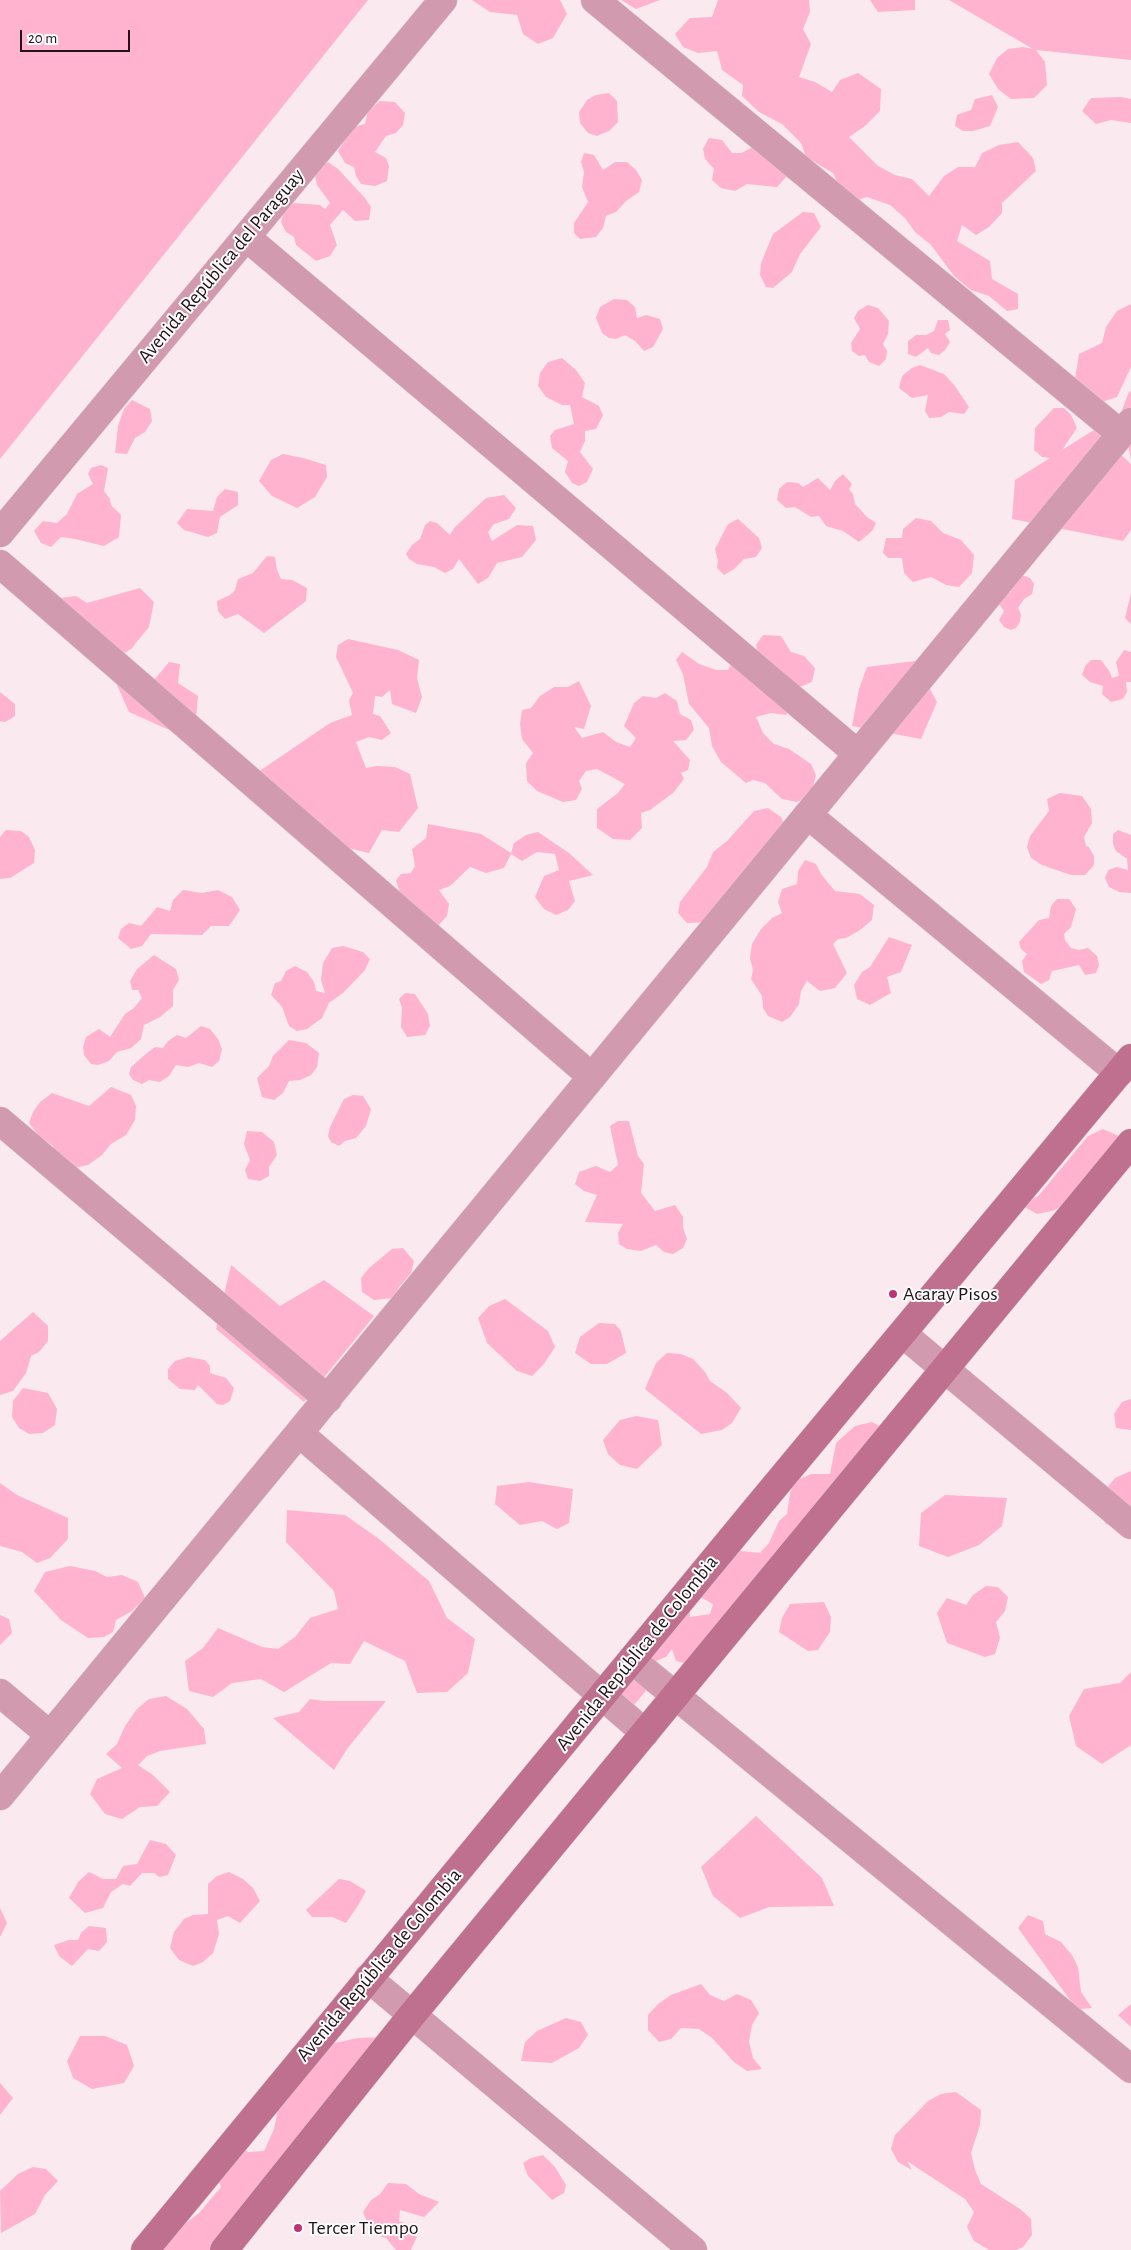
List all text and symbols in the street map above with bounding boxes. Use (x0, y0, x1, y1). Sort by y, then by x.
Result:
scale bar (22, 20, 132, 52)
text: 20 m (28, 31, 57, 46)
street label: Avenida República del Paraguay (133, 164, 309, 368)
place label: Acaray Pisos (903, 1282, 998, 1306)
marker: Acaray Pisos (887, 1288, 899, 1300)
street label: Avenida República de Colombia (551, 1551, 723, 1755)
street label: Avenida República de Colombia (291, 1864, 467, 2066)
place label: Tercer Tiempo (308, 2216, 419, 2240)
marker: Tercer Tiempo (292, 2222, 304, 2234)

